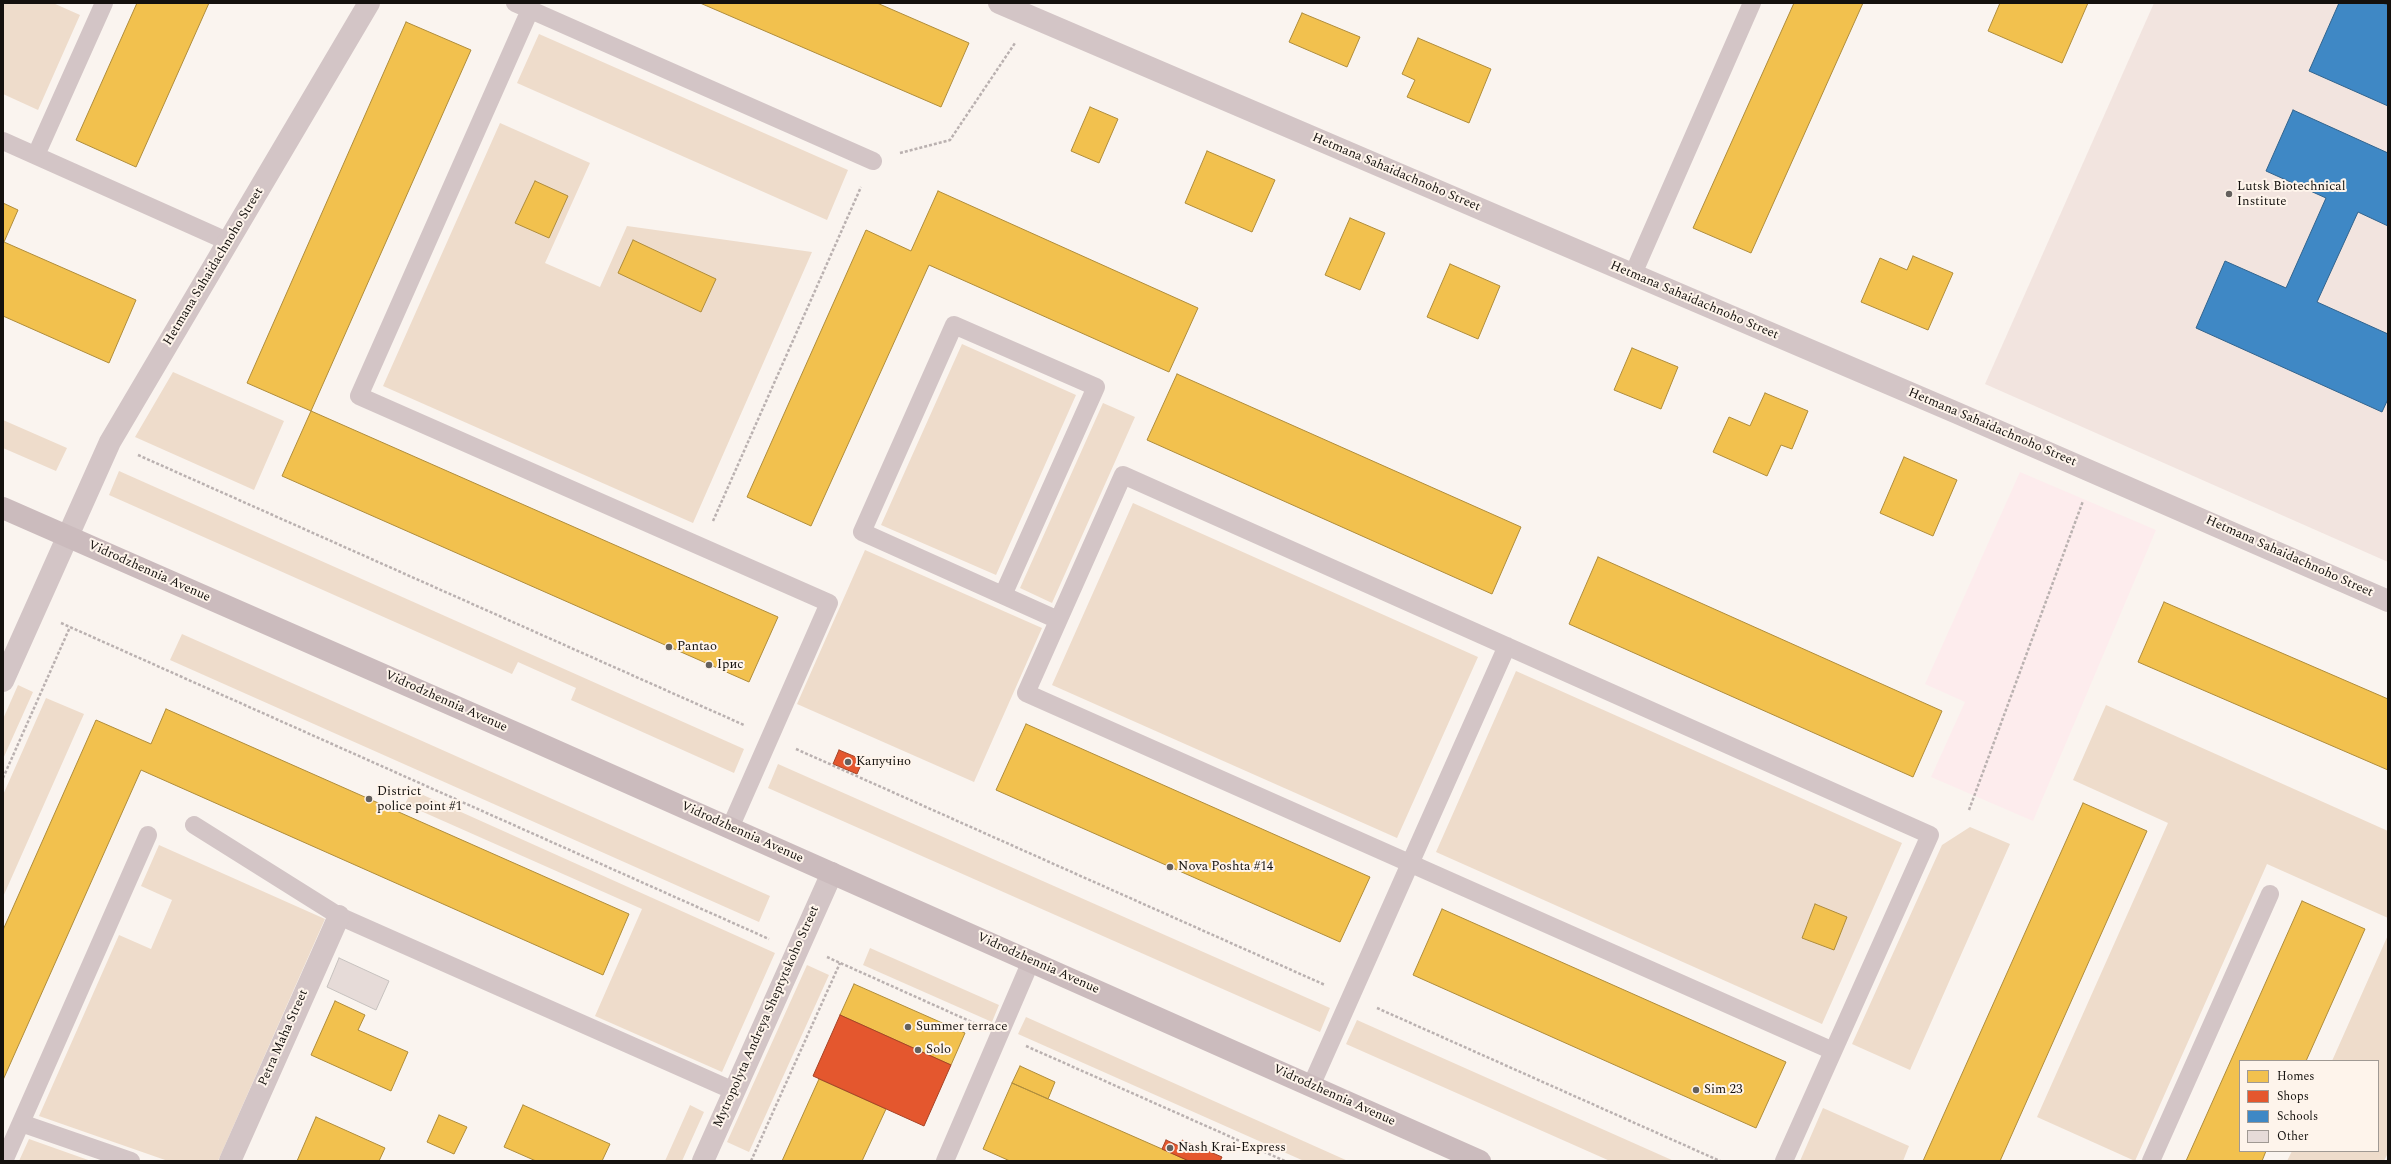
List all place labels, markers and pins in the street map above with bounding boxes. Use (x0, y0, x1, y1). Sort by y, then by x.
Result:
place label: Lutsk Biotechnical Institute (2237, 179, 2345, 210)
marker: Lutsk Biotechnical Institute (2224, 189, 2234, 199)
place label: Pantao (677, 639, 717, 655)
marker: Pantao (664, 642, 674, 652)
place label: Ірис (717, 657, 743, 673)
marker: Ірис (704, 660, 714, 670)
place label: Капучіно (856, 754, 911, 770)
marker: Капучіно (843, 757, 853, 767)
place label: District police point #1 (377, 784, 462, 815)
marker: District police point #1 (364, 794, 374, 804)
place label: Nova Poshta #14 (1178, 859, 1273, 875)
marker: Nova Poshta #14 (1165, 862, 1175, 872)
place label: Summer terrace (916, 1019, 1007, 1035)
marker: Summer terrace (903, 1022, 913, 1032)
place label: Solo (926, 1042, 951, 1058)
marker: Solo (913, 1045, 923, 1055)
place label: Sim 23 (1704, 1082, 1742, 1098)
marker: Sim 23 (1691, 1085, 1701, 1095)
place label: Nash Krai-Express (1178, 1140, 1286, 1156)
marker: Nash Krai-Express (1165, 1143, 1175, 1153)

